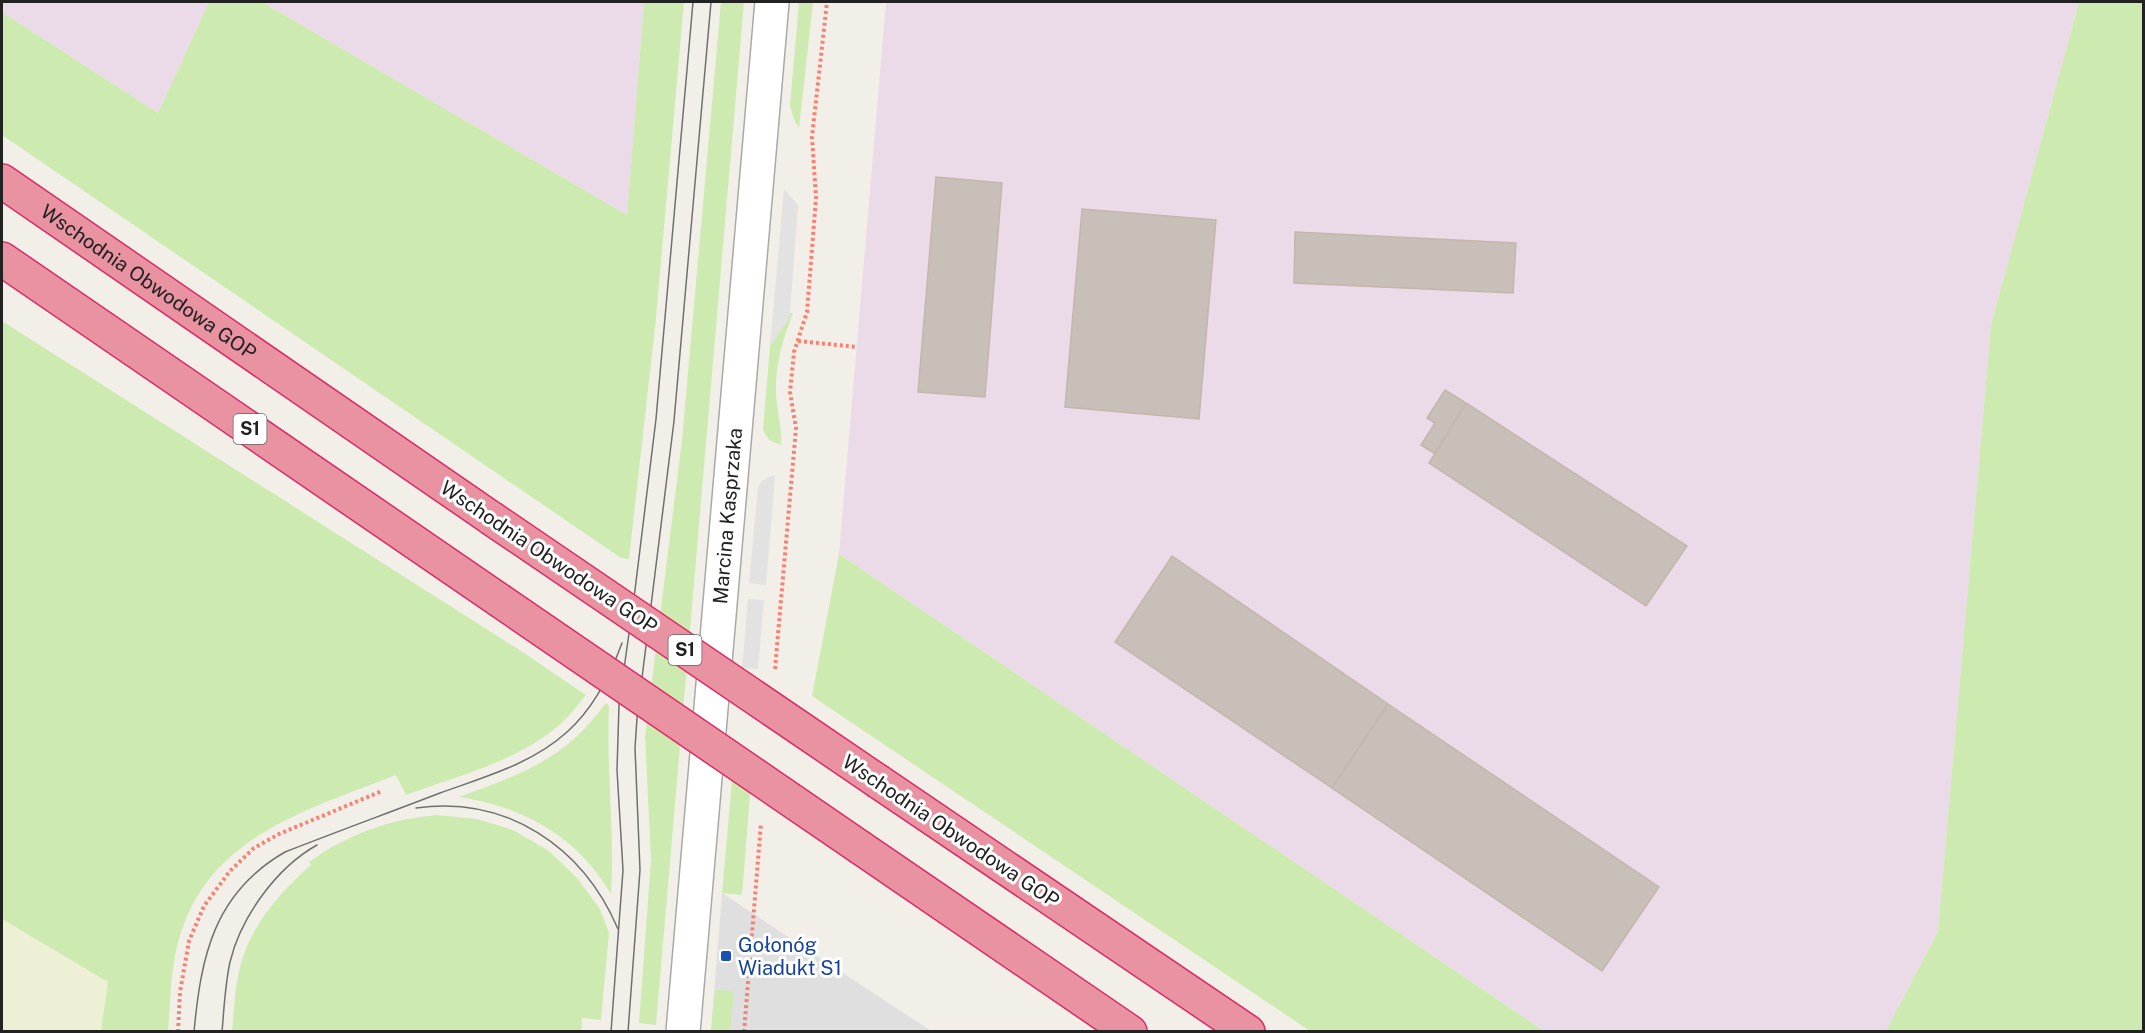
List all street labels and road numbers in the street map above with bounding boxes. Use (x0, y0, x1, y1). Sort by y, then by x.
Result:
street label: Wschodnia Obwodowa GOP (36, 199, 261, 365)
road number: S1 (234, 414, 266, 444)
street label: Marcina Kasprzaka (708, 427, 747, 605)
street label: Wschodnia Obwodowa GOP (436, 475, 662, 639)
road number: S1 (668, 635, 702, 665)
street label: Wschodnia Obwodowa GOP (838, 749, 1064, 913)

